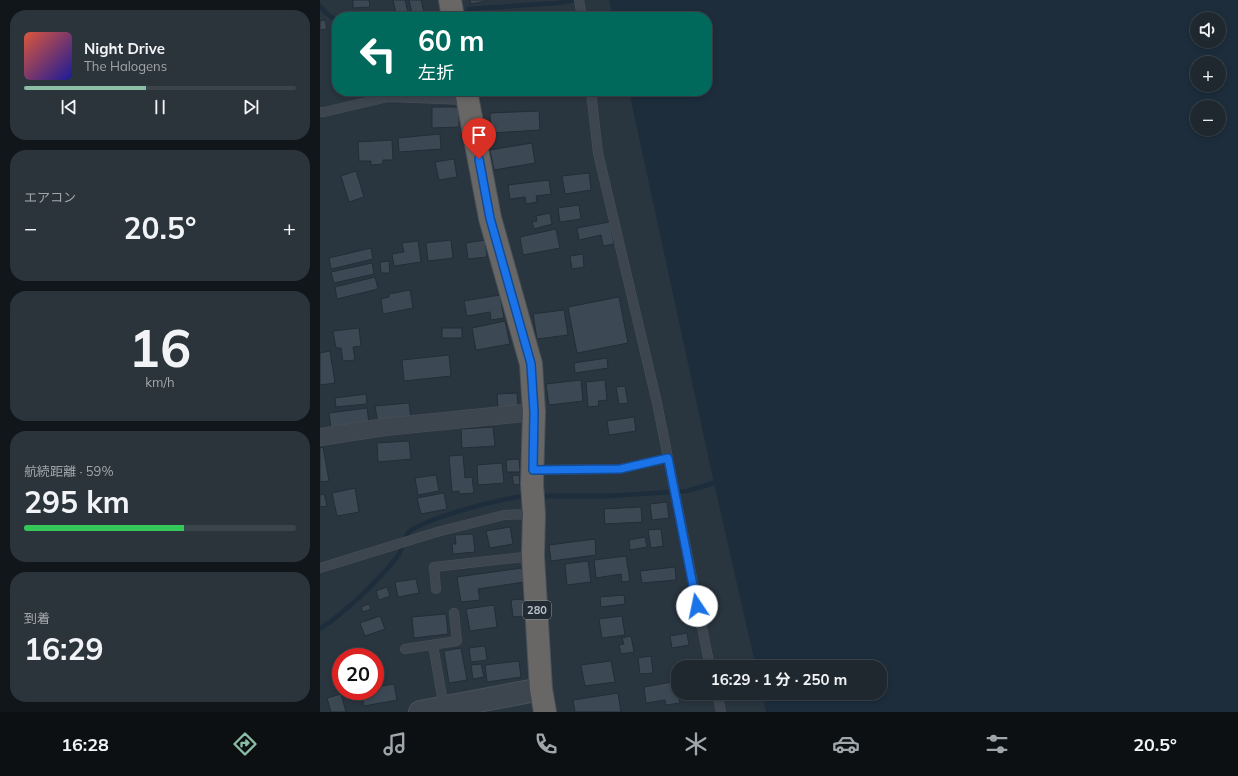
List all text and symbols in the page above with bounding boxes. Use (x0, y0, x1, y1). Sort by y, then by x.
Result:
map controls (1190, 12, 1226, 136)
button: sound (1190, 12, 1226, 48)
text: 60 m (418, 23, 484, 58)
icon: left (352, 28, 404, 80)
text: Night Drive (84, 39, 165, 58)
button: + (1190, 56, 1226, 92)
text: The Halogens (84, 58, 167, 74)
text: 左折 (418, 61, 454, 84)
icon: previous (58, 96, 80, 118)
icon: pause (149, 96, 171, 118)
icon: next (240, 96, 262, 118)
button: − (1190, 100, 1226, 136)
pin (462, 118, 496, 159)
icon: arrive (468, 124, 490, 146)
text: エアコン (24, 189, 76, 205)
text: 20.5° (124, 209, 196, 247)
text: − (24, 214, 37, 242)
text: + (283, 214, 296, 242)
text: 16 (129, 315, 191, 380)
text: km/h (145, 374, 175, 390)
text: 航続距離 · 59% (24, 463, 114, 479)
text: 295 km (24, 483, 130, 521)
position arrow (676, 585, 718, 627)
road number: 280 (523, 601, 551, 619)
text: 到着 (24, 610, 50, 626)
text: 16:29 (24, 630, 103, 668)
speed limit sign: 20 (332, 648, 384, 700)
text: 16:29 · 1 分 · 250 m (711, 670, 847, 689)
icon: directions (231, 730, 259, 758)
icon: music (381, 730, 409, 758)
icon: phone (532, 730, 560, 758)
icon: climate (682, 730, 710, 758)
icon: car (832, 730, 860, 758)
icon: filters (983, 730, 1011, 758)
text: 16:28 (61, 733, 109, 756)
text: 20.5° (1133, 733, 1177, 756)

